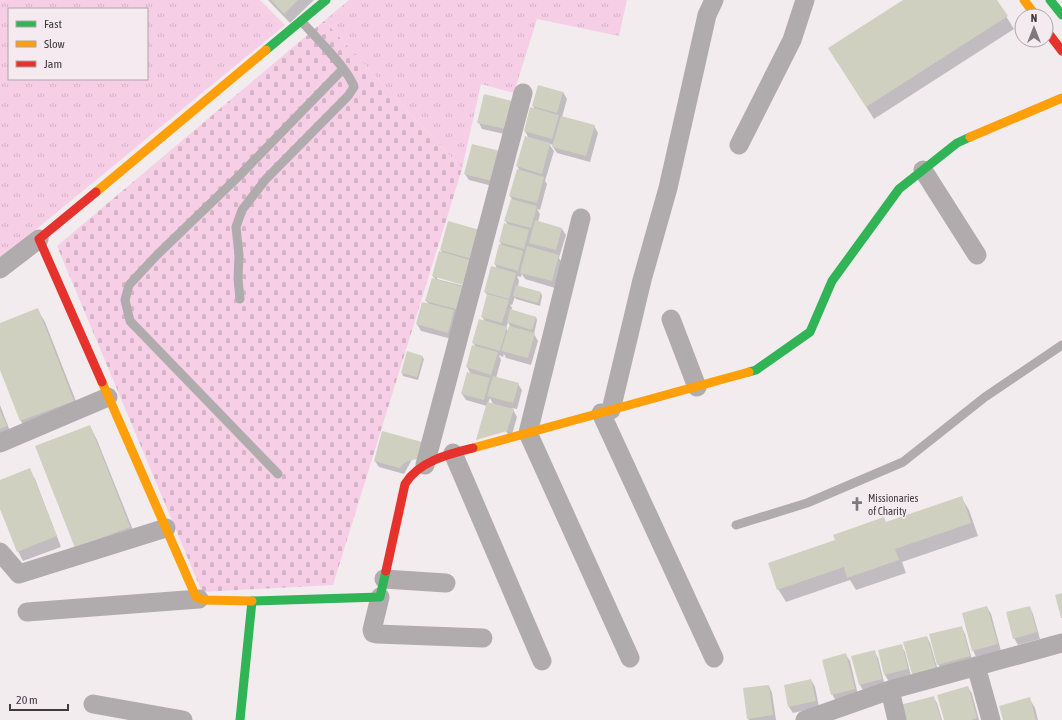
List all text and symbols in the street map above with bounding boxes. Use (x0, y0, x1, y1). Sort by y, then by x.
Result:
legend (8, 8, 148, 80)
north arrow (1014, 8, 1054, 48)
text: N (1031, 12, 1037, 24)
text: Fast (44, 17, 62, 31)
text: Slow (44, 37, 65, 51)
text: Jam (44, 57, 62, 71)
place label: Missionaries of Charity (868, 492, 919, 517)
church icon: Missionaries of Charity (849, 496, 865, 512)
scale bar (10, 686, 68, 712)
text: 20 m (16, 693, 38, 707)

